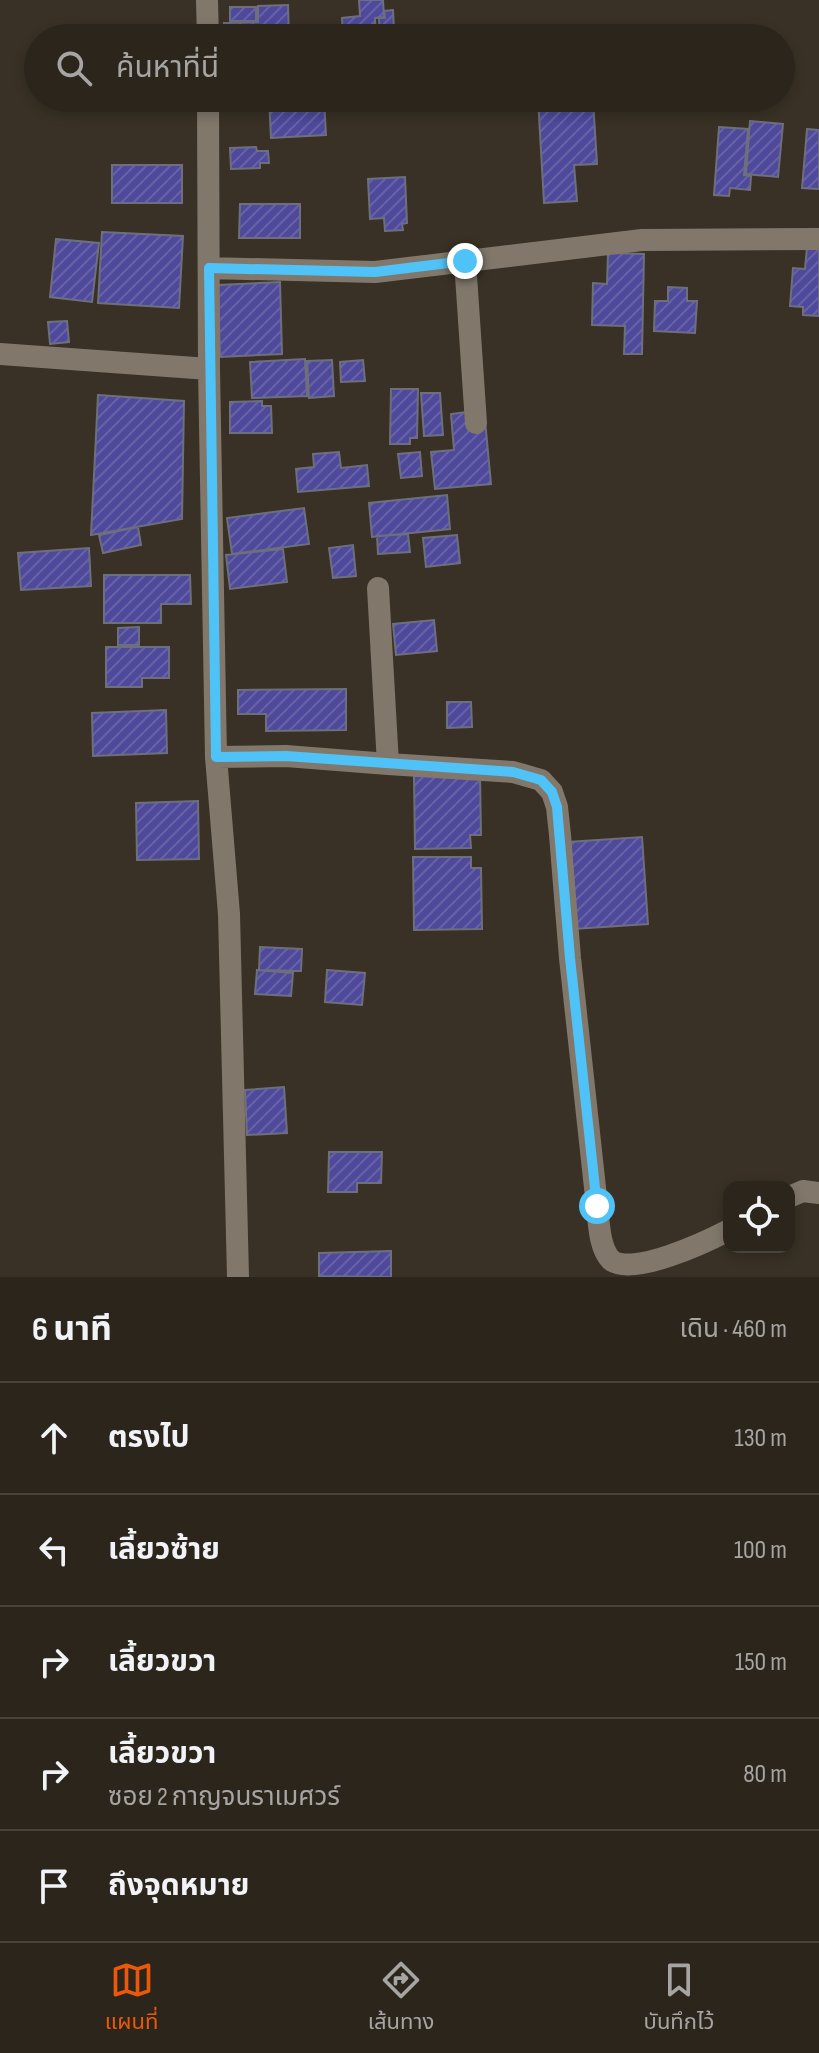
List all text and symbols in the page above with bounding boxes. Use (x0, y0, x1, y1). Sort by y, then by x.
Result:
search box (24, 24, 795, 112)
icon: search (52, 46, 96, 90)
text: ค้นหาที่นี่ (116, 50, 219, 86)
route end (447, 243, 483, 279)
map controls (723, 1181, 795, 1253)
button: locate (723, 1181, 795, 1253)
route start (579, 1188, 615, 1224)
text: 6 นาที (32, 1309, 112, 1350)
text: เดิน · 460 m (680, 1314, 787, 1345)
icon: ahead (32, 1416, 76, 1460)
text: ตรงไป (108, 1420, 190, 1456)
text: 130 m (735, 1423, 787, 1454)
icon: left (32, 1528, 76, 1572)
text: เลี้ยวซ้าย (108, 1532, 220, 1568)
text: 100 m (734, 1535, 787, 1566)
icon: right (32, 1640, 76, 1684)
text: เลี้ยวขวา (108, 1644, 216, 1680)
text: 150 m (735, 1647, 787, 1678)
text: เลี้ยวขวา (108, 1736, 216, 1772)
icon: right (32, 1752, 76, 1796)
text: 80 m (743, 1759, 787, 1790)
text: ซอย 2 กาญจนราเมศวร์ (108, 1782, 340, 1813)
icon: arrive (32, 1864, 76, 1908)
text: ถึงจุดหมาย (108, 1868, 249, 1904)
tab: แผนที่ (105, 1958, 158, 2039)
tab: เส้นทาง (368, 1958, 434, 2039)
tab: บันทึกไว้ (644, 1958, 714, 2039)

